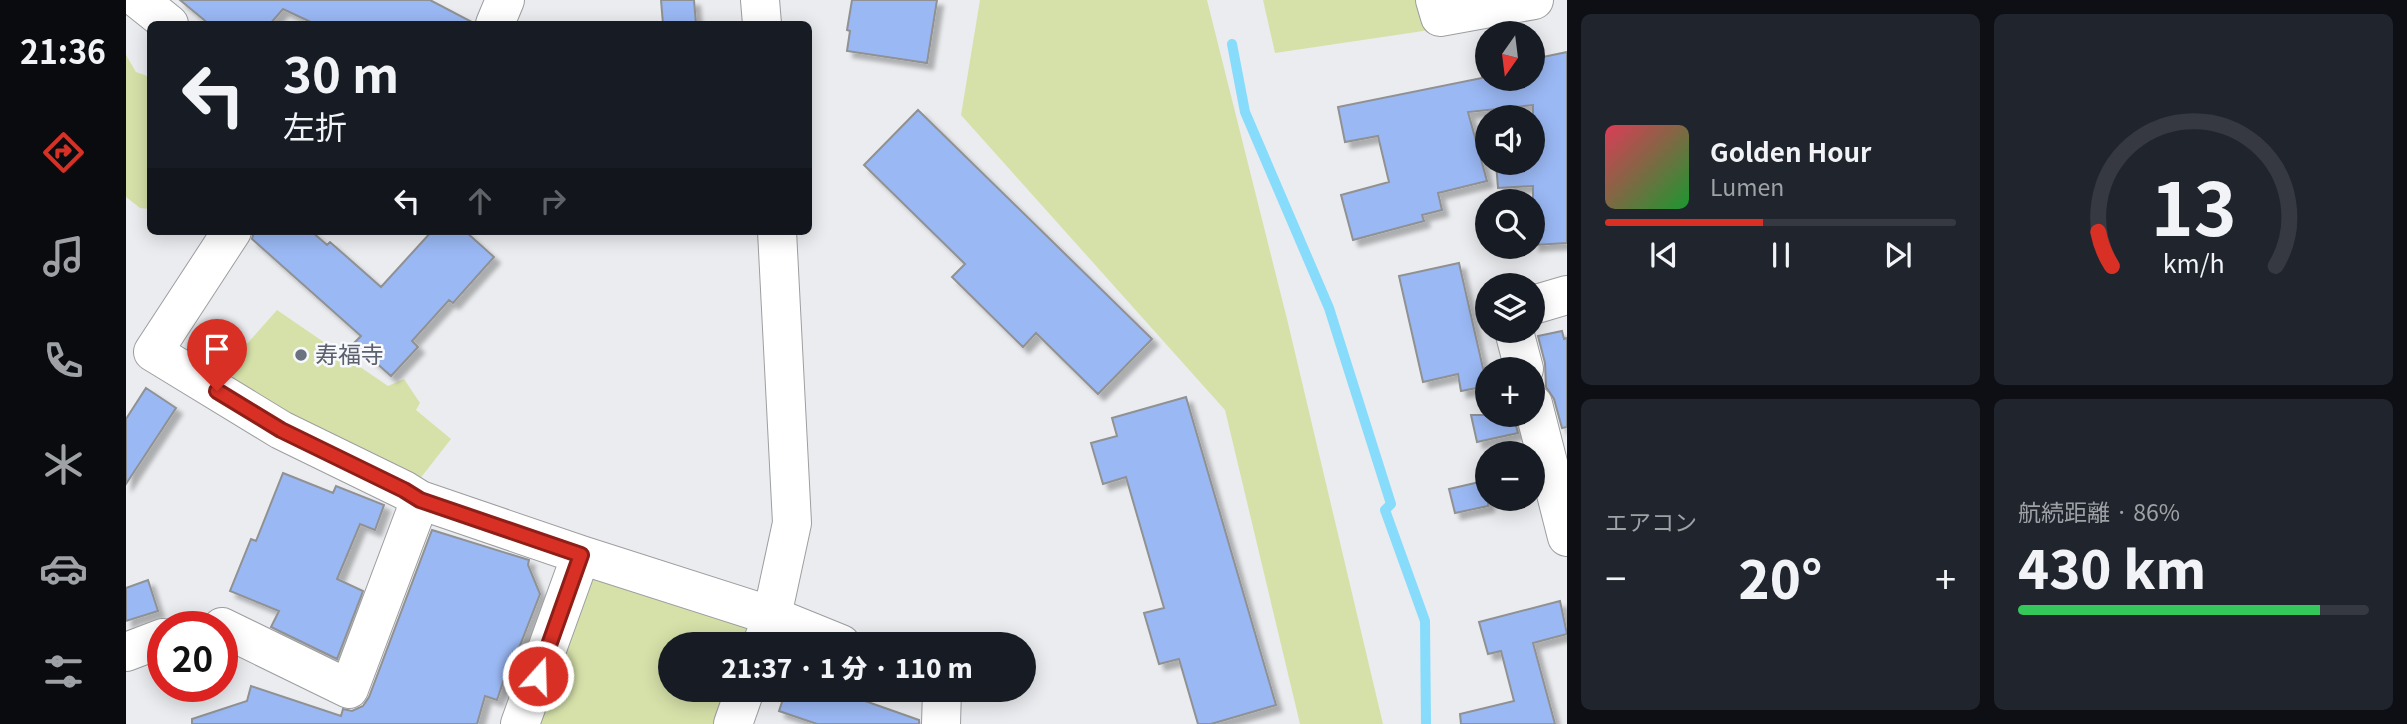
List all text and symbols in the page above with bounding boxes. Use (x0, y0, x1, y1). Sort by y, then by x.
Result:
north arrow (1475, 21, 1545, 91)
map controls (1475, 21, 1545, 511)
text: 21:36 (20, 27, 106, 73)
text: 30 m (283, 36, 399, 107)
icon: left (168, 49, 259, 140)
text: 左折 (283, 102, 347, 148)
button: sound (1475, 105, 1545, 175)
icon: directions (39, 128, 88, 177)
text: Golden Hour (1710, 132, 1871, 169)
text: 13 (2151, 152, 2236, 257)
text: Lumen (1710, 169, 1784, 203)
icon: left (388, 182, 426, 220)
icon: ahead (461, 182, 499, 220)
icon: right (534, 182, 572, 220)
button: search (1475, 189, 1545, 259)
icon: music (39, 232, 88, 281)
icon: previous (1645, 236, 1683, 274)
icon: pause (1762, 236, 1800, 274)
icon: next (1879, 236, 1917, 274)
text: km/h (2163, 244, 2224, 280)
button: layers (1475, 273, 1545, 343)
pin (187, 319, 247, 391)
icon: arrive (198, 330, 236, 368)
icon: phone (39, 336, 88, 385)
place label: 寿福寺 (315, 336, 384, 370)
marker: 寿福寺 (293, 347, 309, 363)
button: + (1475, 357, 1545, 427)
icon: climate (39, 440, 88, 489)
button: − (1475, 441, 1545, 511)
text: 航続距離 · 86% (2018, 494, 2180, 528)
text: エアコン (1605, 504, 1697, 538)
text: 430 km (2018, 529, 2206, 604)
text: 20° (1739, 539, 1822, 614)
icon: car (39, 544, 88, 593)
text: − (1605, 549, 1626, 604)
text: + (1935, 549, 1956, 604)
speed limit sign: 20 (147, 611, 238, 702)
position arrow (501, 639, 575, 713)
icon: filters (39, 647, 88, 696)
text: 21:37 · 1 分 · 110 m (721, 648, 973, 685)

